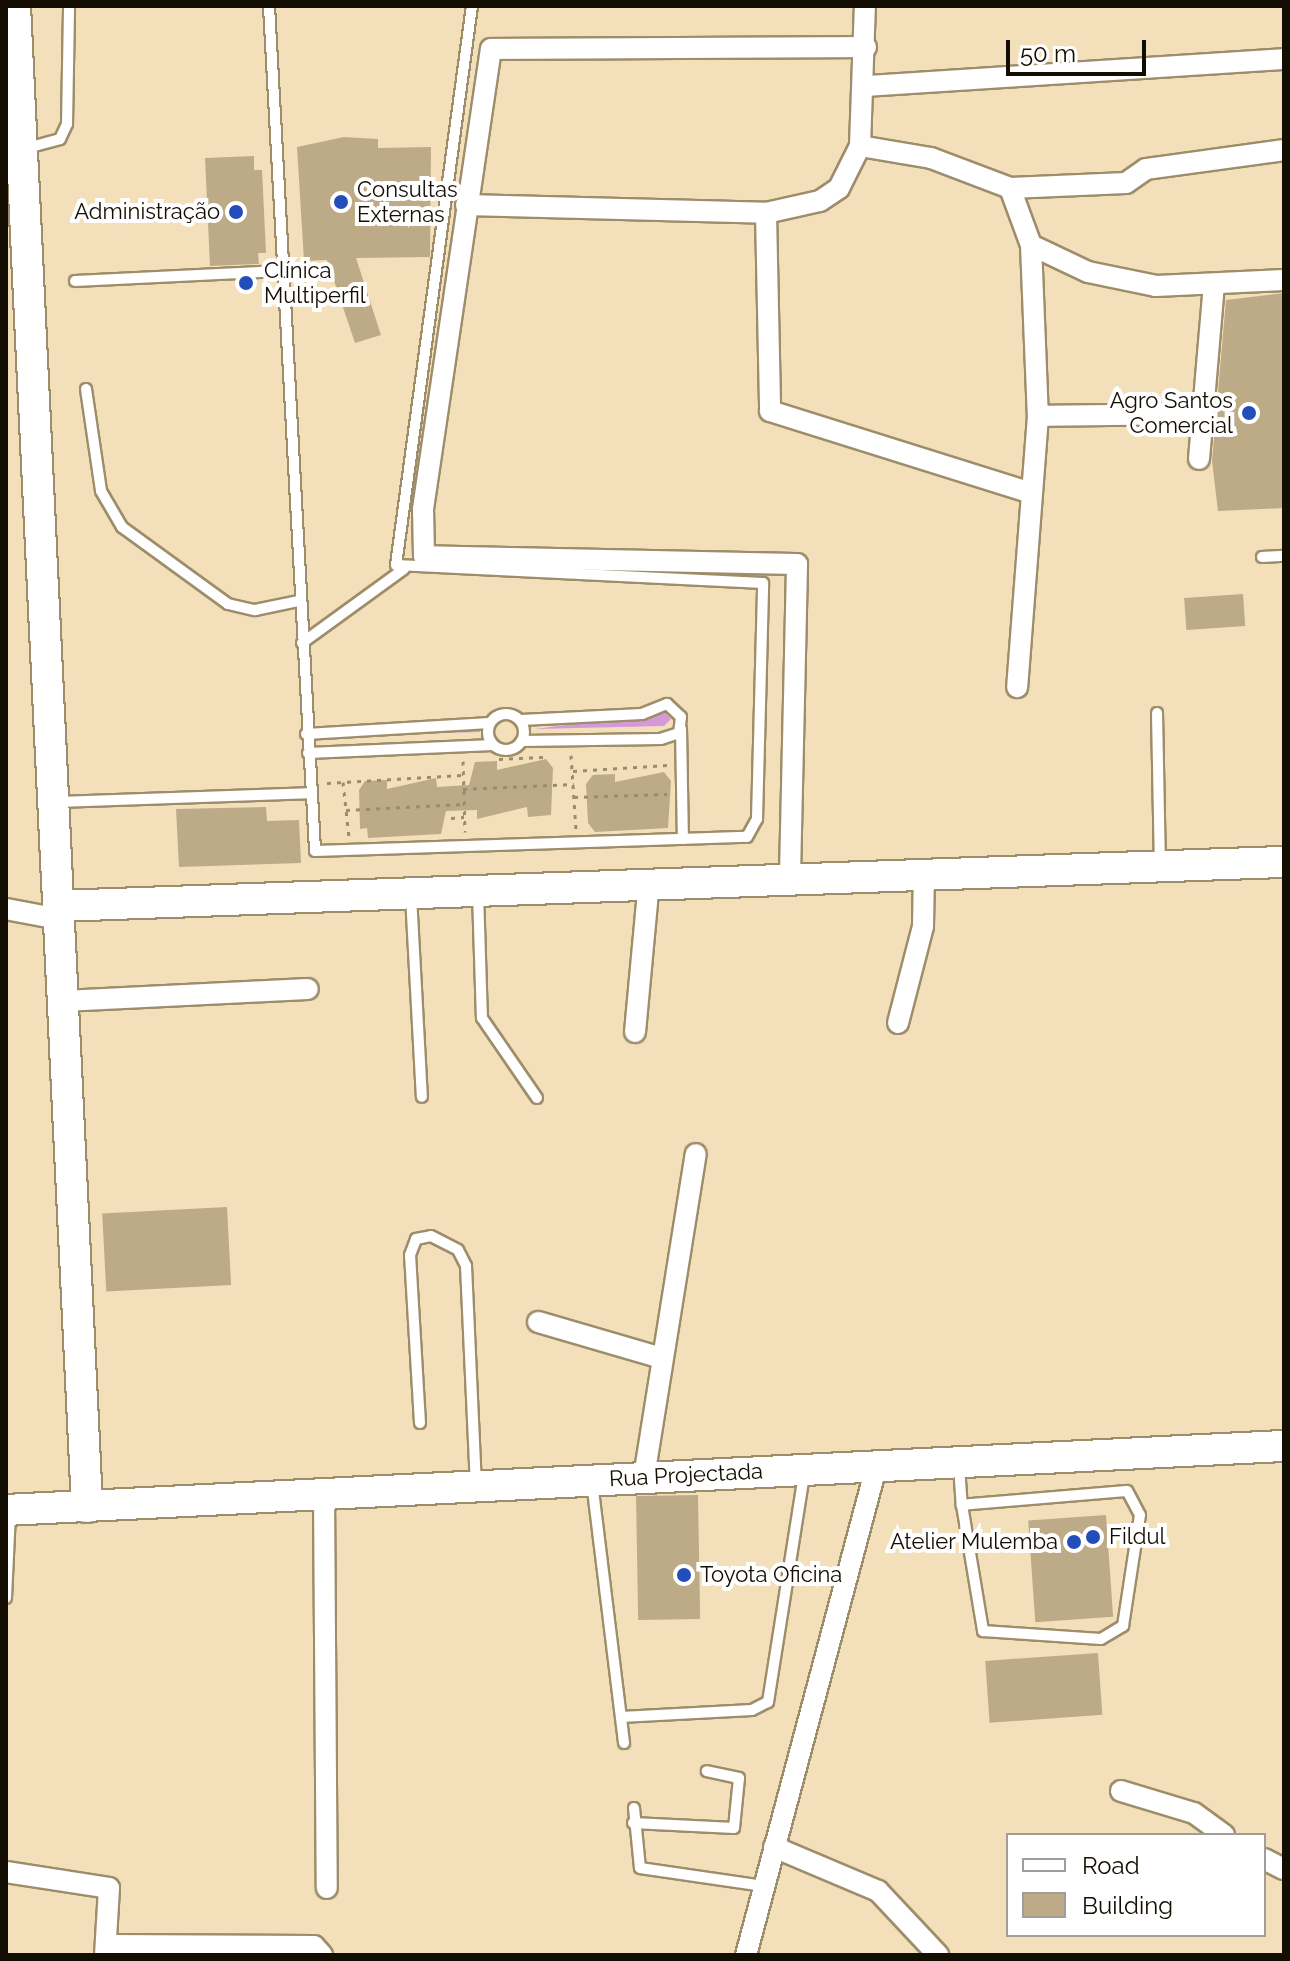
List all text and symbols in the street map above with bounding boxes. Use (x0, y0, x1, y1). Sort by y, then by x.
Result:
scale bar (1010, 24, 1150, 74)
text: 50 m (1020, 39, 1076, 68)
place label: Consultas Externas (357, 176, 458, 228)
marker: Consultas Externas (332, 193, 350, 211)
place label: Administração (74, 199, 220, 225)
marker: Administração (227, 203, 245, 221)
place label: Clínica Multiperfil (264, 257, 366, 308)
marker: Clínica Multiperfil (235, 272, 257, 294)
place label: Agro Santos Comercial (1110, 387, 1233, 438)
marker: Agro Santos Comercial (1240, 404, 1258, 422)
street label: Rua Projectada (608, 1458, 764, 1492)
place label: Fildul (1109, 1524, 1165, 1550)
marker: Fildul (1084, 1528, 1102, 1546)
place label: Atelier Mulemba (889, 1529, 1058, 1555)
marker: Atelier Mulemba (1065, 1533, 1083, 1551)
place label: Toyota Oficina (700, 1562, 842, 1588)
marker: Toyota Oficina (675, 1566, 693, 1584)
legend (1006, 1833, 1266, 1937)
text: Road (1082, 1851, 1140, 1880)
text: Building (1082, 1891, 1173, 1920)

